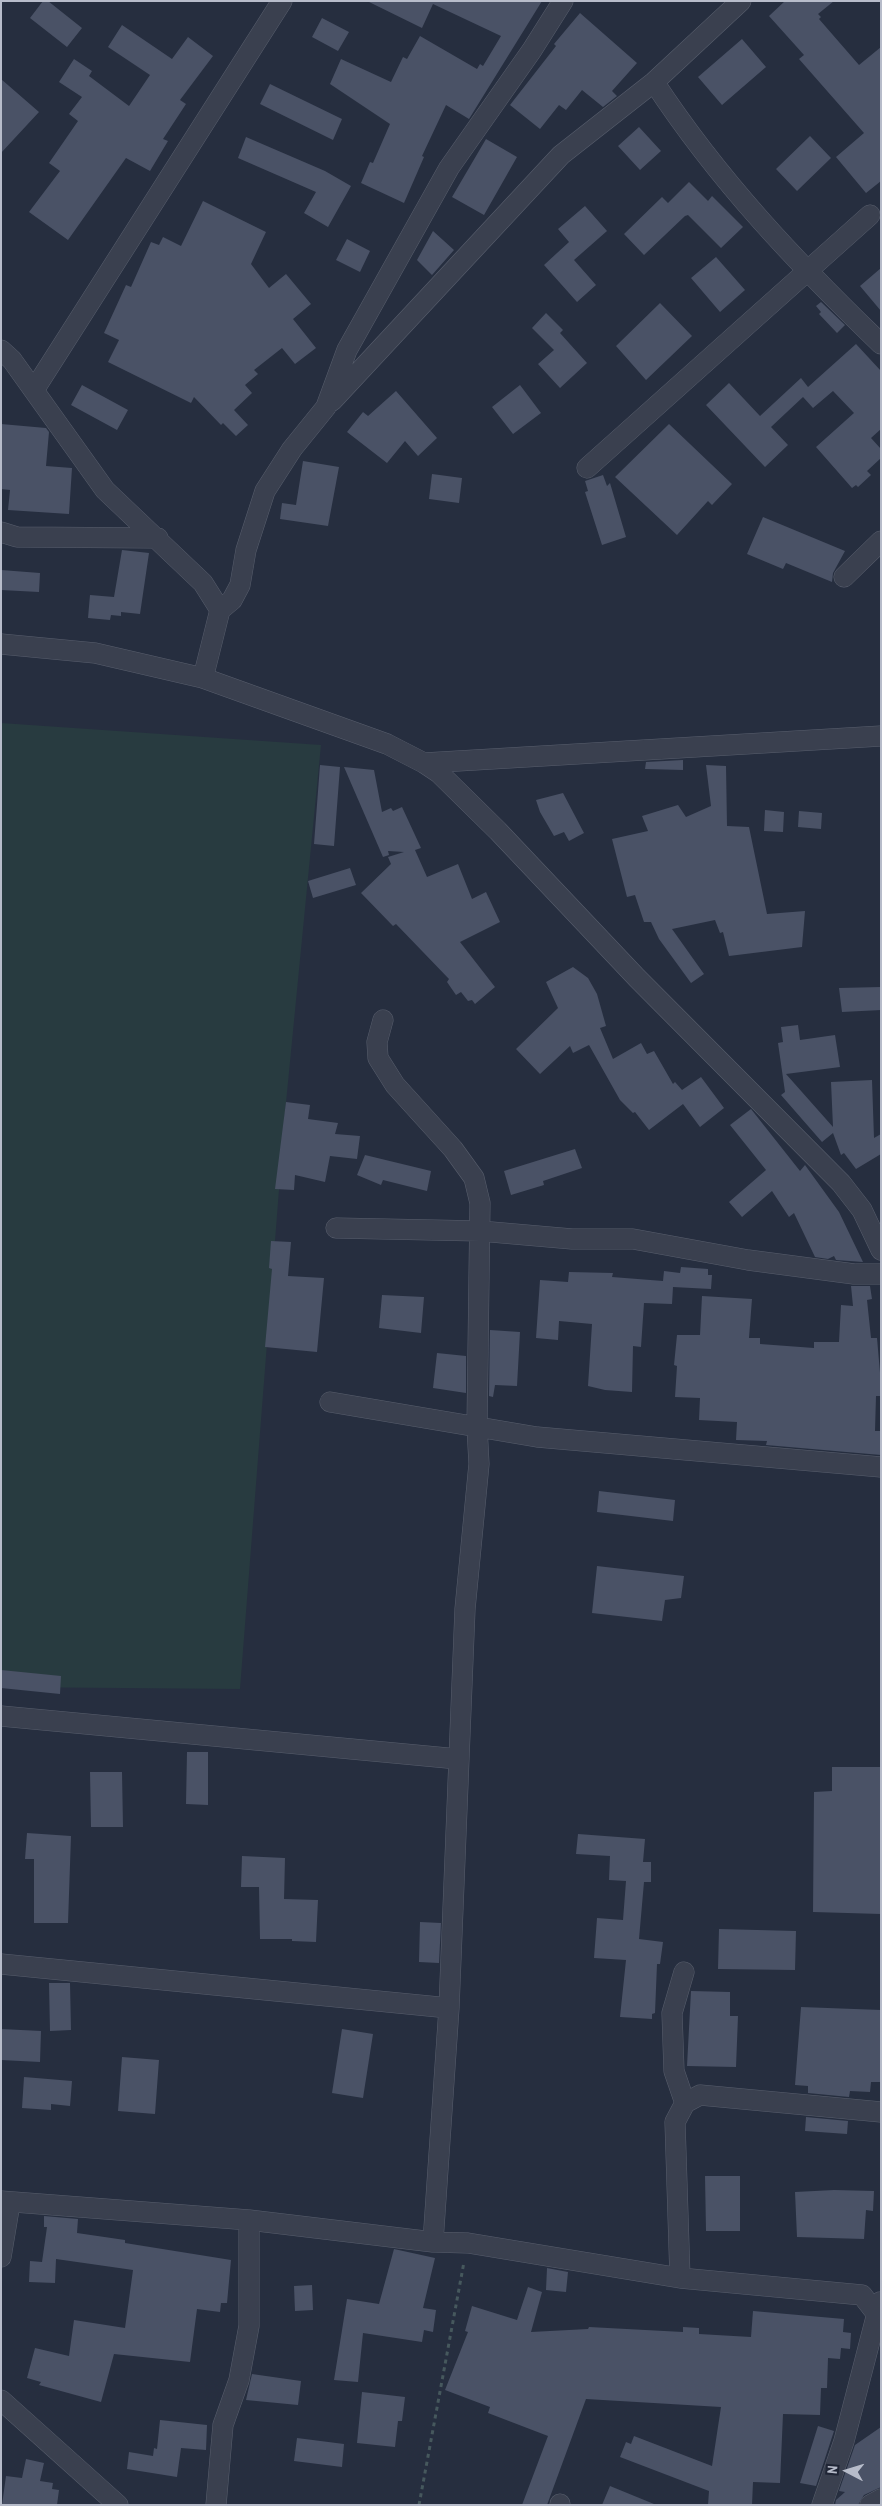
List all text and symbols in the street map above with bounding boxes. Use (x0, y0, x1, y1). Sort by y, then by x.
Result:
north arrow (822, 2446, 872, 2496)
text: N (823, 2465, 841, 2475)

